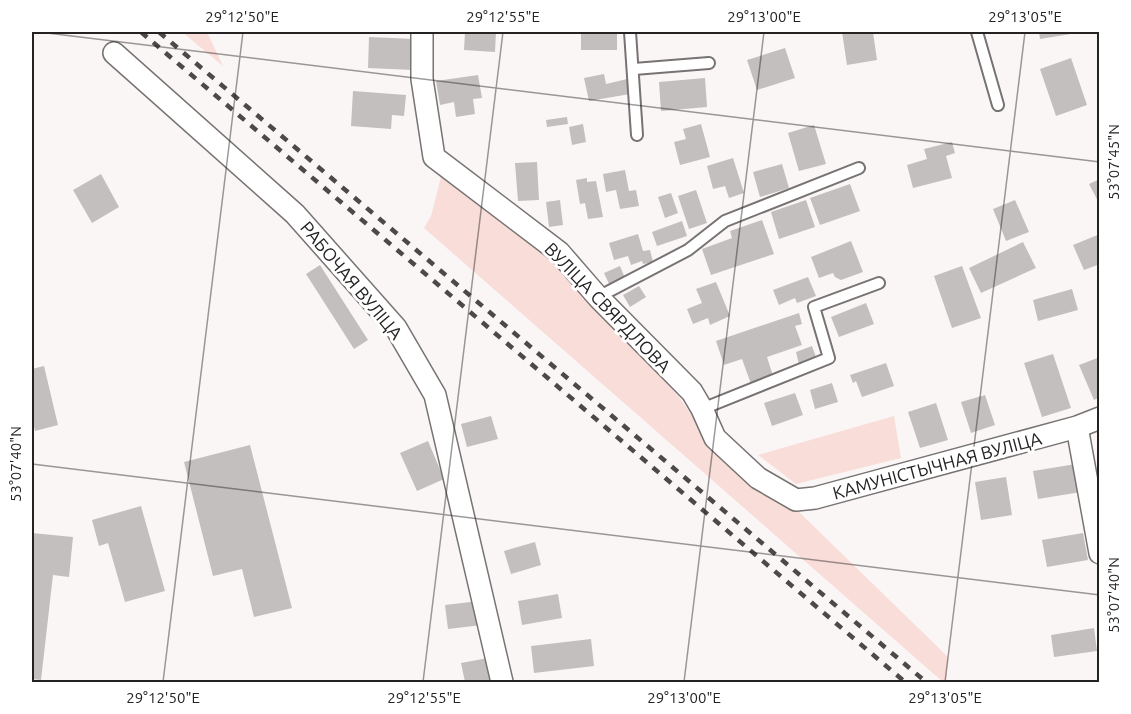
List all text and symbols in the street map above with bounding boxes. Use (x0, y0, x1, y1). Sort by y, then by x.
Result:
text: 29°12'50"E (205, 8, 279, 25)
text: 29°12'55"E (466, 8, 540, 25)
text: 29°13'00"E (727, 8, 801, 25)
text: 29°13'05"E (988, 8, 1062, 25)
text: 53°07'45"N (1105, 124, 1122, 200)
street label: РАБОЧАЯ ВУЛІЦА (297, 217, 407, 343)
street label: ВУЛІЦА СВЯРДЛОВА (541, 238, 675, 376)
text: 53°07'40"N (7, 426, 24, 502)
street label: КАМУНІСТЫЧНАЯ ВУЛІЦА (830, 427, 1044, 503)
text: 53°07'40"N (1105, 557, 1122, 633)
text: 29°12'50"E (126, 689, 200, 706)
text: 29°12'55"E (387, 689, 461, 706)
text: 29°13'00"E (647, 689, 721, 706)
text: 29°13'05"E (908, 689, 982, 706)

